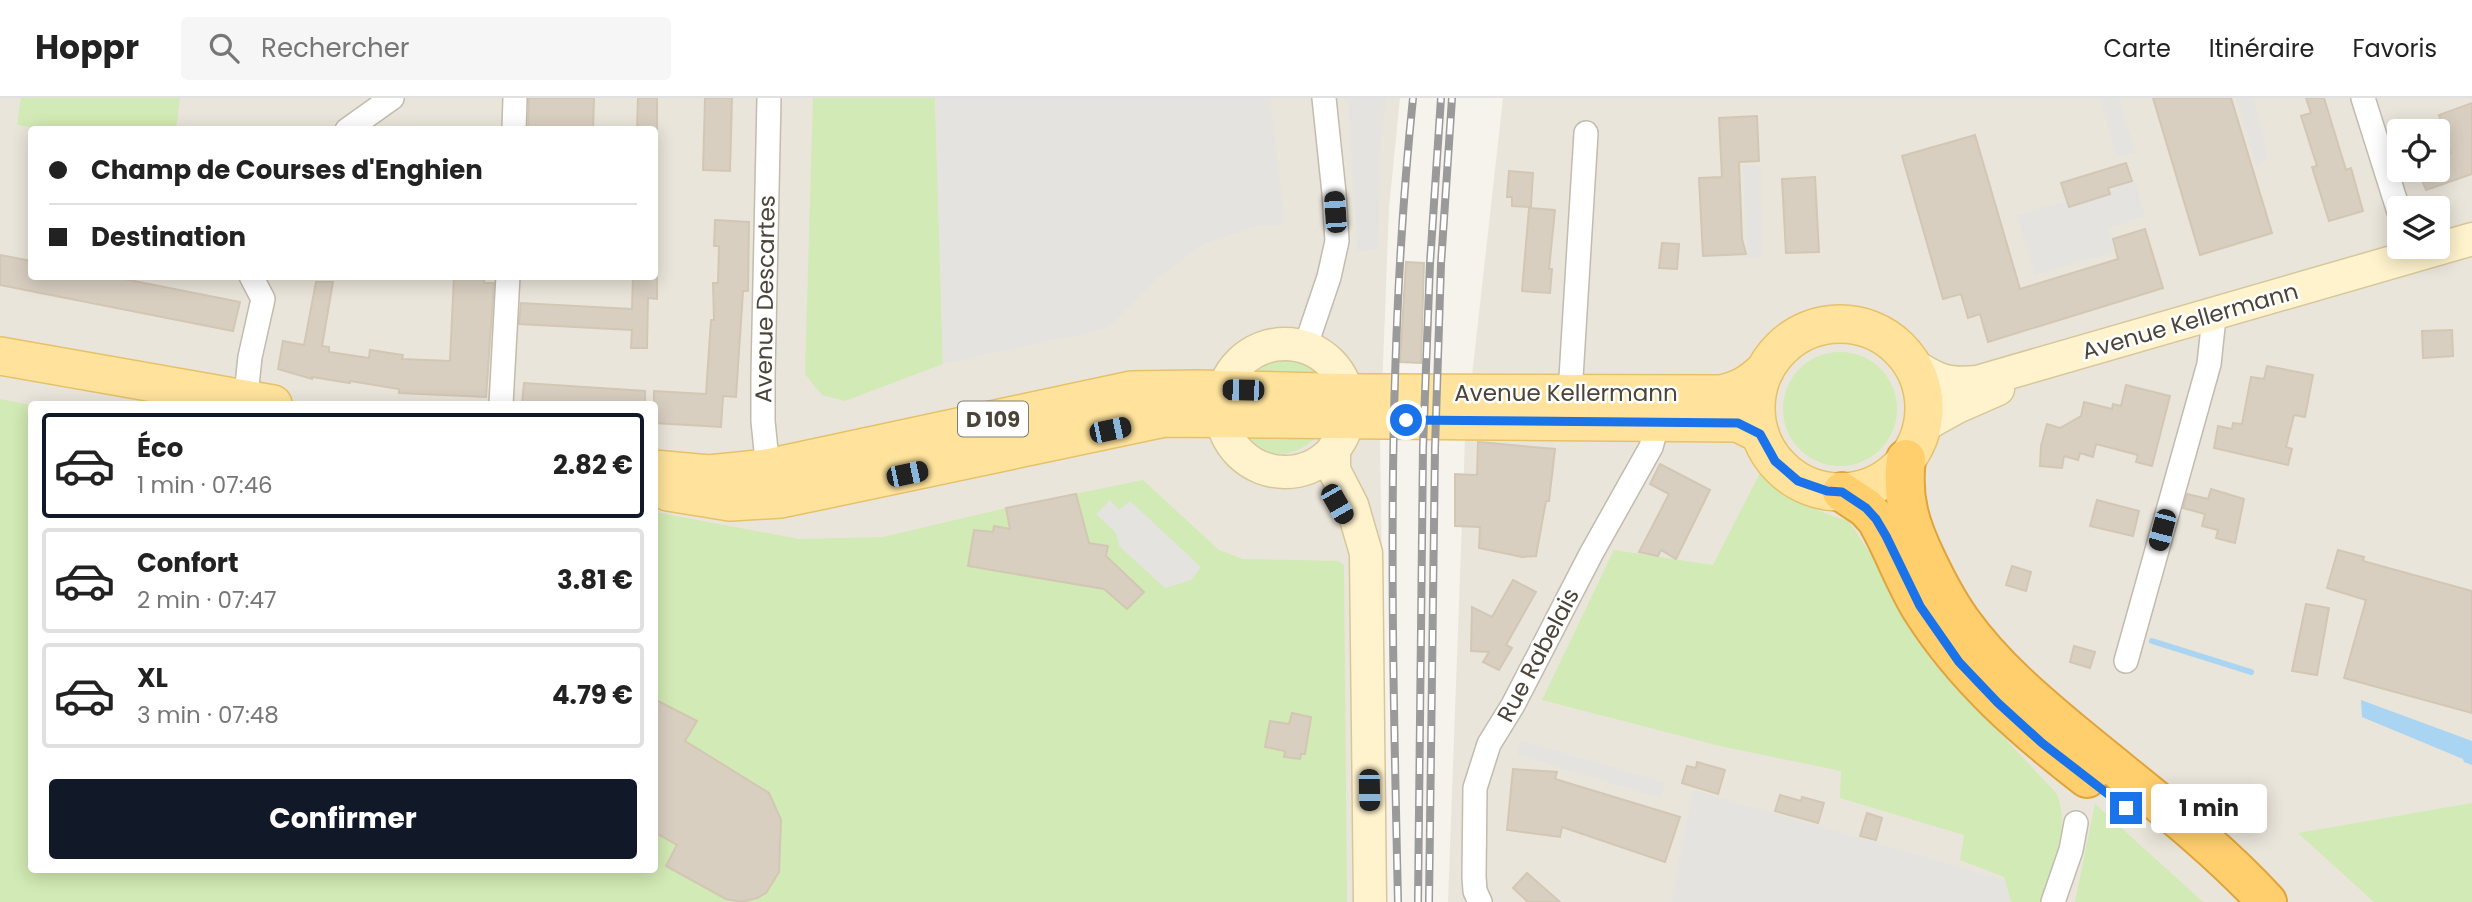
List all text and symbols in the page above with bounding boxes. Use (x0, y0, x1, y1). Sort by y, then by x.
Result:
search box (181, 17, 671, 80)
text: Hoppr (35, 24, 139, 71)
icon: search (205, 29, 243, 67)
text: Rechercher (261, 30, 410, 66)
text: Carte (2103, 32, 2171, 65)
text: Itinéraire (2209, 32, 2314, 65)
text: Favoris (2352, 32, 2437, 65)
map controls (2387, 119, 2450, 259)
button: locate (2387, 119, 2450, 182)
text: Champ de Courses d'Enghien (91, 152, 483, 188)
car (1324, 190, 1347, 234)
street label: Avenue Descartes (747, 195, 783, 403)
button: layers (2387, 196, 2450, 259)
text: Destination (91, 219, 246, 255)
street label: Avenue Kellermann (2078, 275, 2302, 367)
street label: Avenue Kellermann (1454, 377, 1678, 409)
car (1222, 379, 1265, 401)
road number: D 109 (958, 402, 1028, 436)
route start (1390, 404, 1422, 436)
car (1088, 415, 1133, 445)
text: Éco (137, 430, 183, 466)
icon: car (53, 434, 116, 497)
text: 2.82 € (553, 447, 633, 483)
car (885, 459, 930, 489)
text: 1 min · 07:46 (137, 469, 273, 501)
car (1318, 481, 1357, 527)
car (2147, 507, 2178, 553)
text: Confort (137, 545, 239, 581)
icon: car (53, 549, 116, 612)
text: 3.81 € (557, 562, 633, 598)
street label: Rue Rabelais (1489, 582, 1587, 728)
text: 2 min · 07:47 (137, 584, 277, 616)
text: XL (137, 660, 168, 696)
icon: car (53, 664, 116, 727)
text: 4.79 € (552, 677, 633, 713)
text: 3 min · 07:48 (137, 699, 279, 731)
car (1359, 769, 1380, 811)
button: Confirmer (49, 779, 637, 859)
callout: 1 min (2150, 784, 2266, 832)
route end (2110, 792, 2142, 824)
text: 1 min (2179, 792, 2239, 824)

